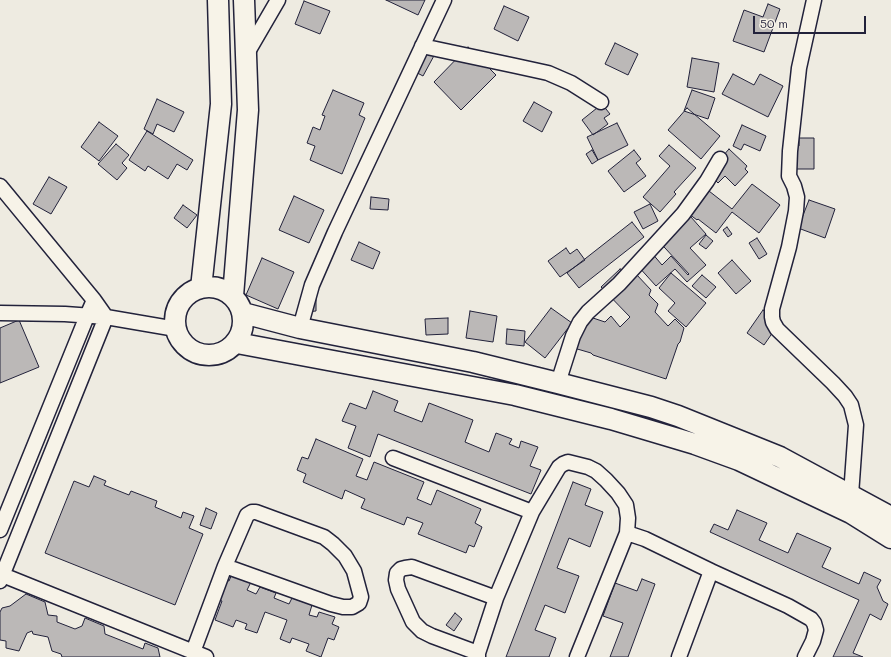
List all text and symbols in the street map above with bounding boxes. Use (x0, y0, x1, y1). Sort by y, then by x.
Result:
scale bar (755, 8, 868, 34)
text: 50 m (760, 15, 788, 31)

